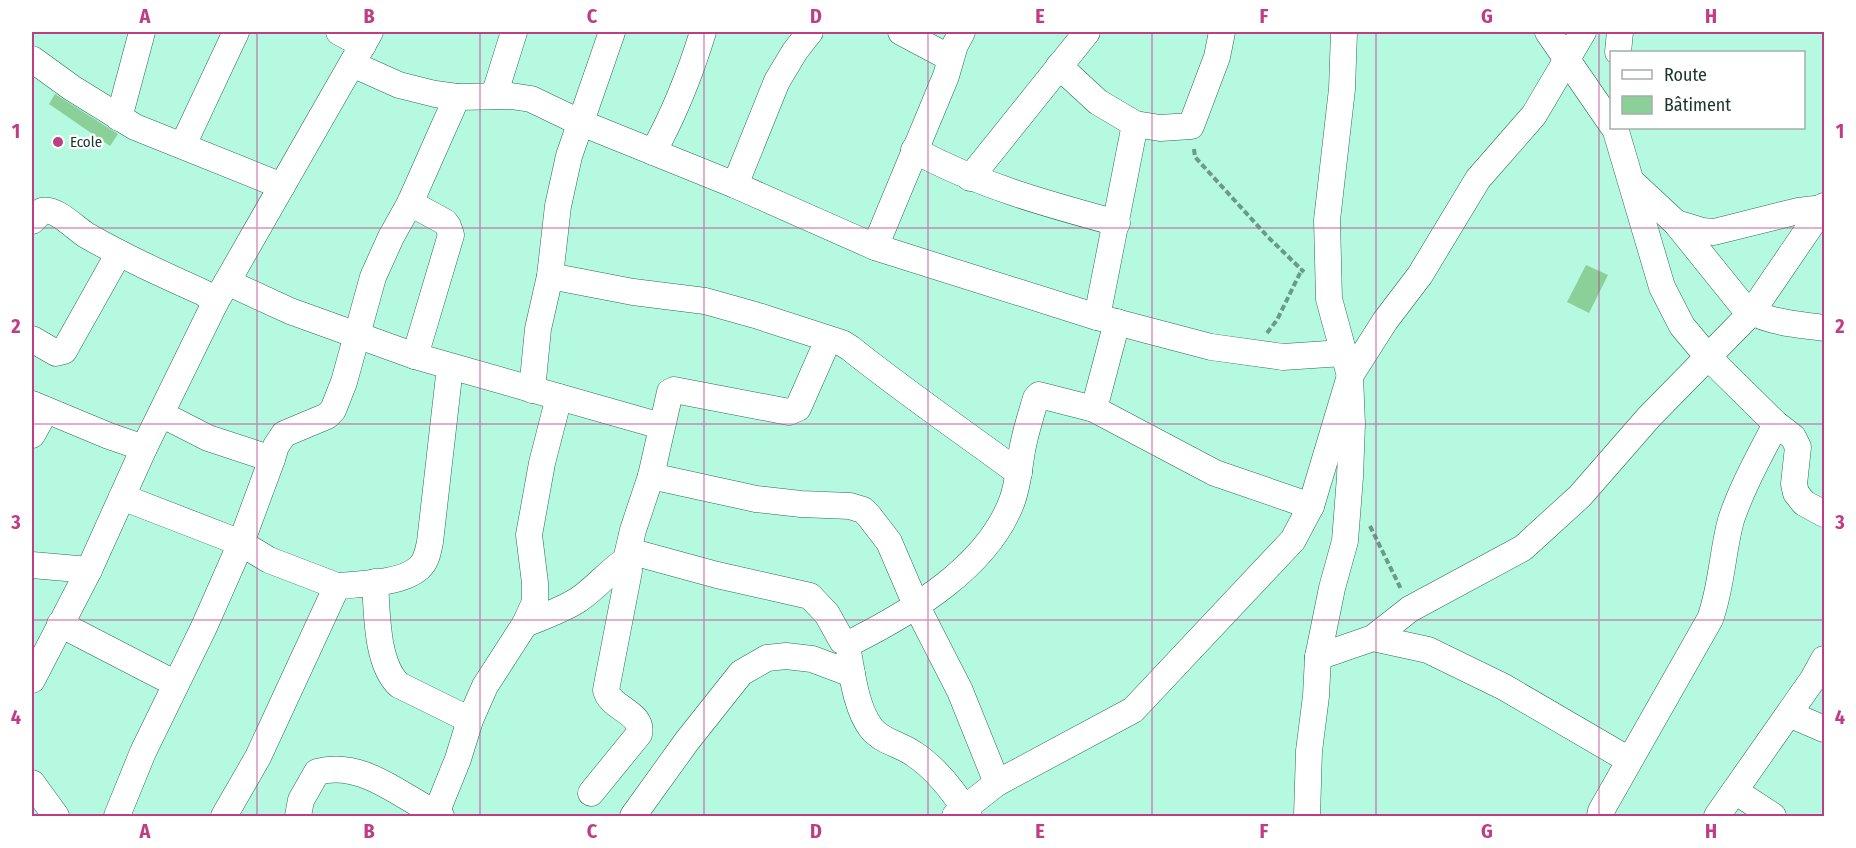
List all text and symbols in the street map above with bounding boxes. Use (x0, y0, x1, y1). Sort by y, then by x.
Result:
text: A (139, 4, 152, 28)
text: B (363, 4, 375, 28)
text: C (587, 4, 598, 28)
text: D (810, 4, 822, 28)
text: E (1035, 4, 1045, 28)
text: F (1260, 4, 1269, 28)
text: G (1481, 4, 1493, 28)
text: H (1705, 4, 1717, 28)
legend (1610, 51, 1805, 129)
text: Route (1664, 64, 1707, 86)
text: Bâtiment (1664, 94, 1731, 116)
text: 1 (12, 119, 20, 143)
text: 1 (1836, 119, 1844, 143)
place label: Ecole (70, 133, 102, 151)
marker: Ecole (51, 135, 65, 149)
text: 2 (10, 314, 21, 338)
text: 2 (1834, 314, 1845, 338)
text: 3 (10, 510, 21, 534)
text: 3 (1834, 510, 1845, 534)
text: 4 (11, 705, 21, 729)
text: 4 (1835, 705, 1845, 729)
text: A (139, 819, 152, 843)
text: B (363, 819, 375, 843)
text: C (587, 819, 598, 843)
text: D (810, 819, 822, 843)
text: E (1035, 819, 1045, 843)
text: F (1260, 819, 1269, 843)
text: G (1481, 819, 1493, 843)
text: H (1705, 819, 1717, 843)

